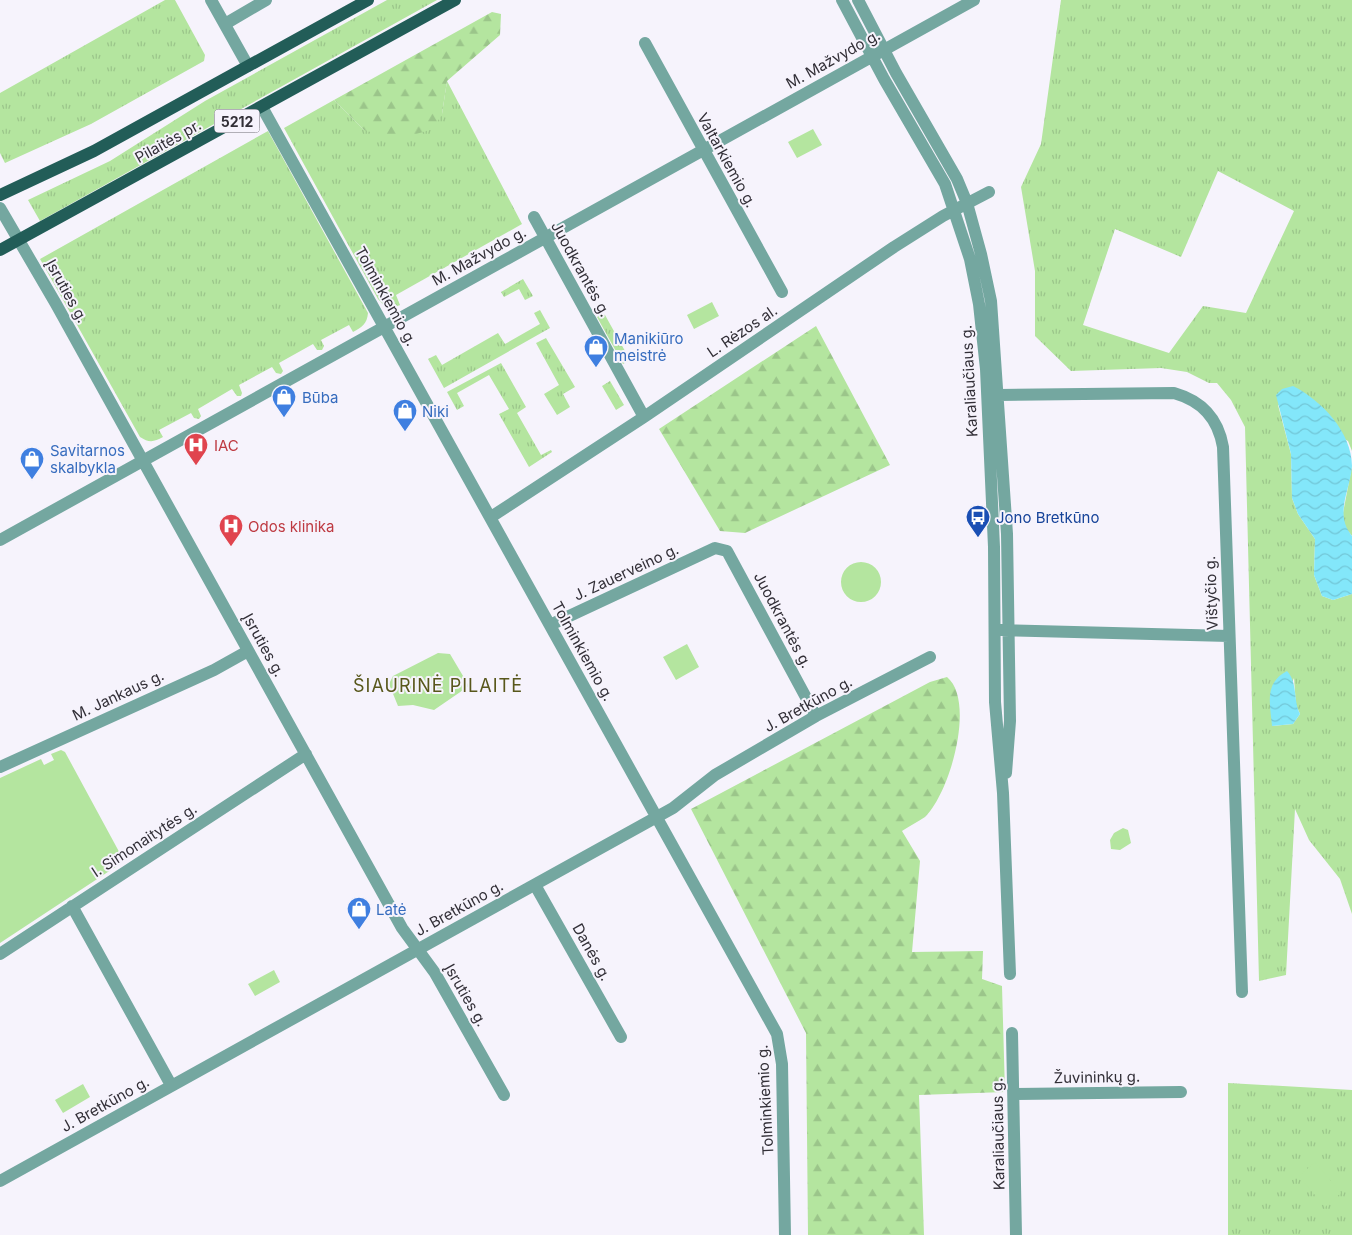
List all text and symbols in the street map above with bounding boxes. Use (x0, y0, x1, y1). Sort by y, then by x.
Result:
street label: M. Mažvydo g. (783, 25, 883, 93)
street label: Valtarkiemio g. (693, 109, 761, 211)
road number: 5212 (214, 110, 260, 132)
street label: Pilaitės pr. (132, 115, 204, 167)
street label: Juodkrantės g. (547, 218, 615, 320)
street label: M. Mažvydo g. (429, 222, 529, 290)
street label: Tolminkiemio g. (351, 243, 421, 349)
street label: Įsruties g. (42, 256, 92, 326)
street label: L. Rėzos al. (703, 301, 781, 361)
street label: Karaliaučiaus g. (957, 324, 981, 438)
place label: Manikiūro meistrė (614, 329, 684, 365)
shop icon: Manikiūro meistrė (583, 334, 609, 368)
shop icon: Būba (271, 384, 297, 418)
place label: Būba (302, 388, 338, 407)
shop icon: Niki (392, 398, 418, 432)
place label: Niki (422, 402, 449, 421)
hospital icon: IAC (183, 432, 209, 466)
place label: IAC (214, 436, 239, 455)
place label: Savitarnos skalbykla (50, 441, 125, 477)
shop icon: Savitarnos skalbykla (19, 446, 45, 480)
bus stop icon: Jono Bretkūno (965, 504, 991, 538)
place label: Jono Bretkūno (996, 508, 1099, 527)
hospital icon: Odos klinika (218, 513, 244, 547)
place label: Odos klinika (248, 517, 334, 536)
street label: J. Zauerveino g. (570, 539, 682, 605)
street label: Vištyčio g. (1200, 556, 1222, 630)
street label: Juodkrantės g. (750, 569, 816, 671)
street label: Tolminkiemio g. (548, 598, 618, 704)
street label: Įsruties g. (239, 610, 289, 680)
street label: M. Jankaus g. (69, 665, 167, 725)
street label: J. Bretkūno g. (760, 672, 856, 736)
district label: ŠIAURINĖ PILAITĖ (353, 674, 523, 696)
street label: I. Simonaitytės g. (88, 799, 200, 881)
street label: J. Bretkūno g. (411, 876, 507, 940)
shop icon: Latė (346, 896, 372, 930)
place label: Latė (376, 900, 406, 919)
street label: Danės g. (569, 920, 615, 984)
street label: Įsruties g. (440, 960, 492, 1030)
street label: Tolminkiemio g. (753, 1044, 777, 1156)
street label: Žuvininkų g. (1054, 1067, 1140, 1087)
street label: J. Bretkūno g. (57, 1072, 153, 1136)
street label: Karaliaučiaus g. (988, 1078, 1008, 1190)

